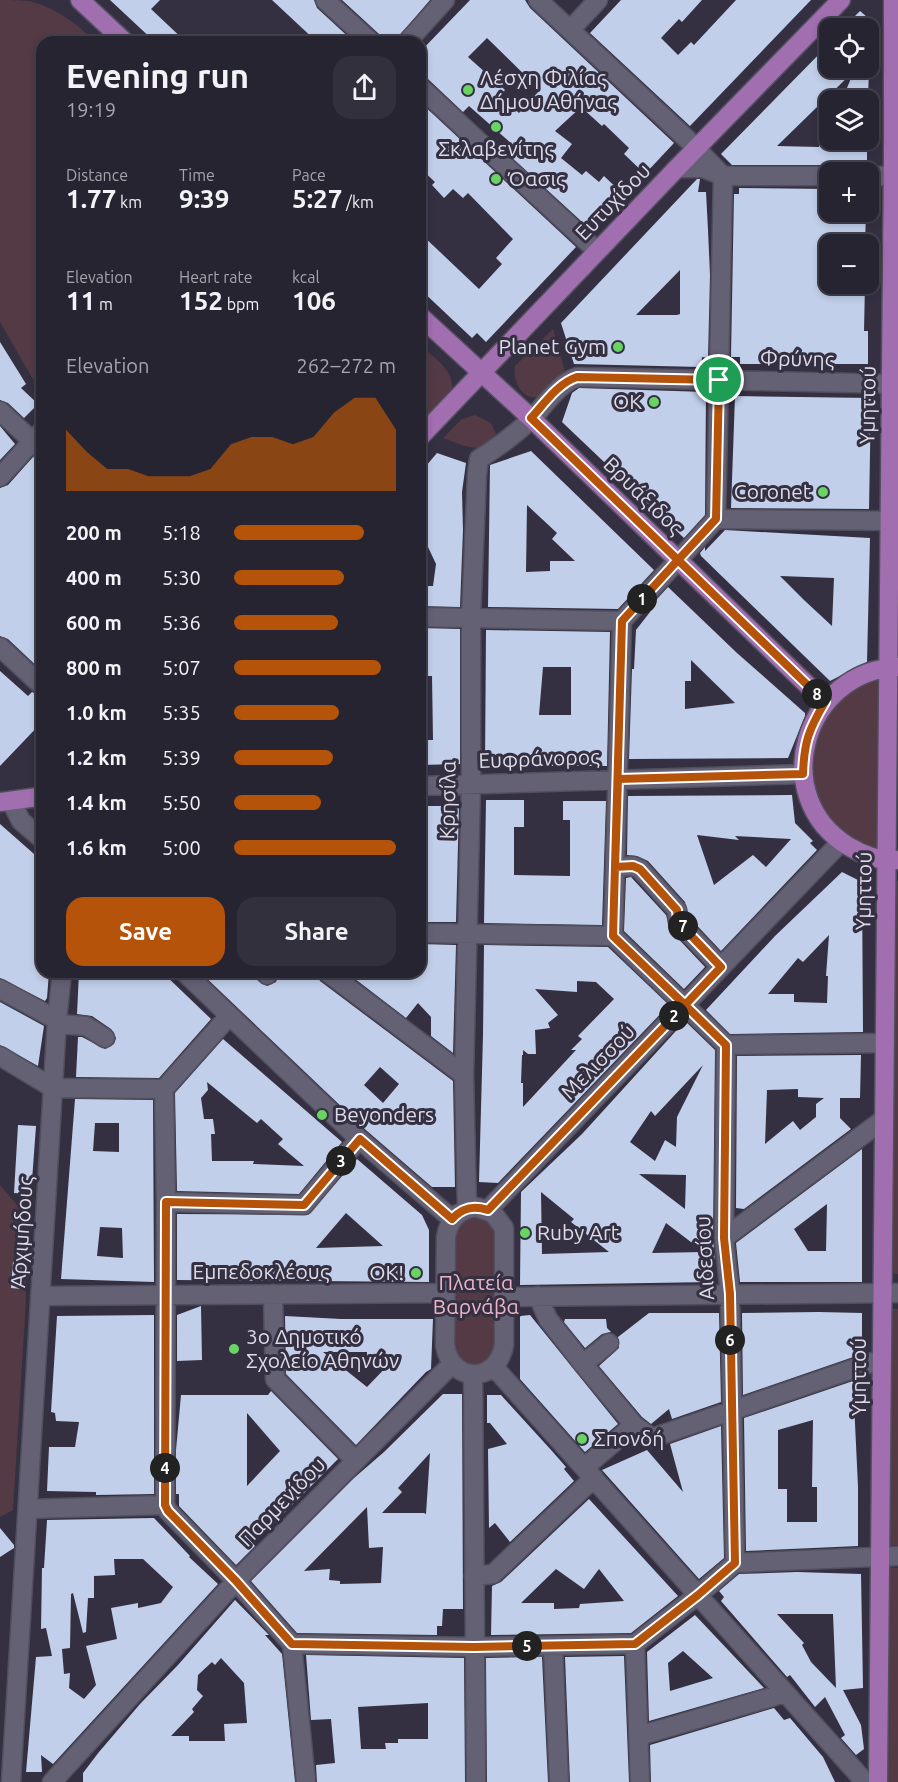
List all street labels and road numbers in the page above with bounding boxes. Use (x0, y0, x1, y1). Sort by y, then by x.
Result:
street label: Ευτυχίδου (570, 158, 655, 245)
street label: Φρύνης (760, 345, 835, 371)
street label: Υμηττού (854, 366, 880, 444)
street label: Βρυάξιδος (598, 452, 689, 540)
street label: Ευφράνορος (478, 744, 600, 772)
street label: Κρησίλα (434, 760, 460, 840)
street label: Υμηττού (850, 852, 876, 930)
street label: Μελισσού (556, 1019, 639, 1104)
street label: Αρχιμήδους (5, 1175, 37, 1289)
street label: Αιδεσίου (690, 1215, 718, 1301)
street label: Εμπεδοκλέους (193, 1259, 330, 1283)
street label: Υμηττού (846, 1338, 870, 1416)
street label: Παρμενίδου (233, 1452, 330, 1551)

